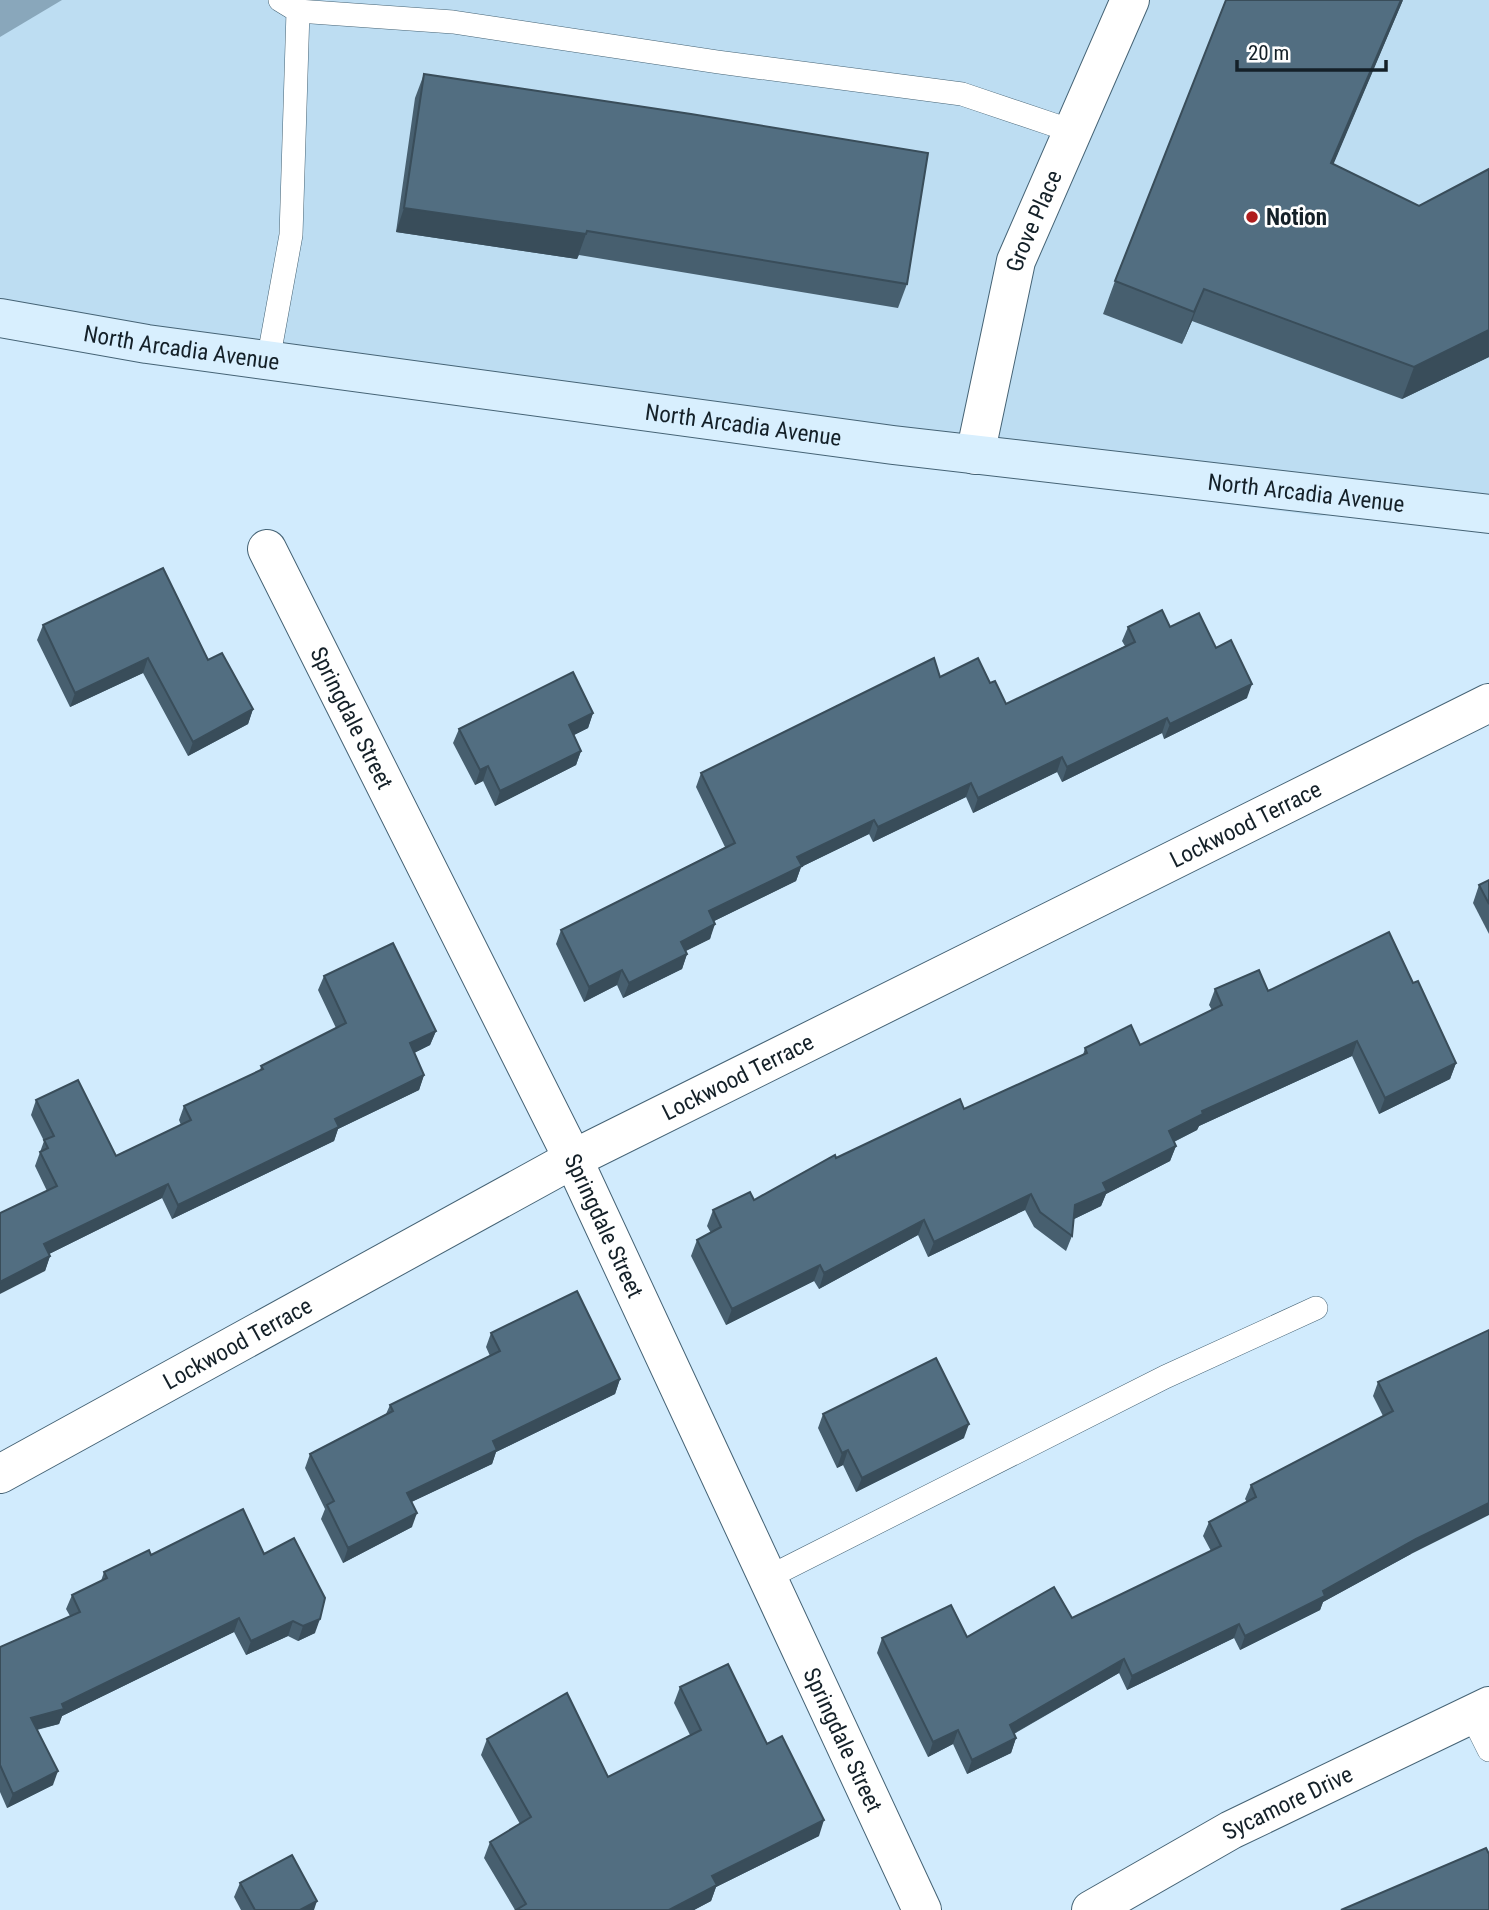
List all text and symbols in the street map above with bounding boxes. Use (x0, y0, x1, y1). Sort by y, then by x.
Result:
scale bar (1237, 28, 1386, 72)
text: 20 m (1248, 41, 1289, 65)
street label: Grove Place (1001, 166, 1067, 274)
place label: Notion (1266, 204, 1327, 231)
marker: Notion (1244, 209, 1260, 225)
street label: North Arcadia Avenue (82, 320, 281, 375)
street label: North Arcadia Avenue (644, 398, 843, 451)
street label: North Arcadia Avenue (1206, 468, 1406, 518)
street label: Springdale Street (305, 642, 399, 794)
street label: Lockwood Terrace (1165, 775, 1325, 873)
street label: Lockwood Terrace (658, 1028, 818, 1126)
street label: Springdale Street (559, 1149, 649, 1302)
street label: Lockwood Terrace (158, 1292, 316, 1395)
street label: Springdale Street (798, 1664, 888, 1816)
street label: Sycamore Drive (1218, 1760, 1357, 1845)

